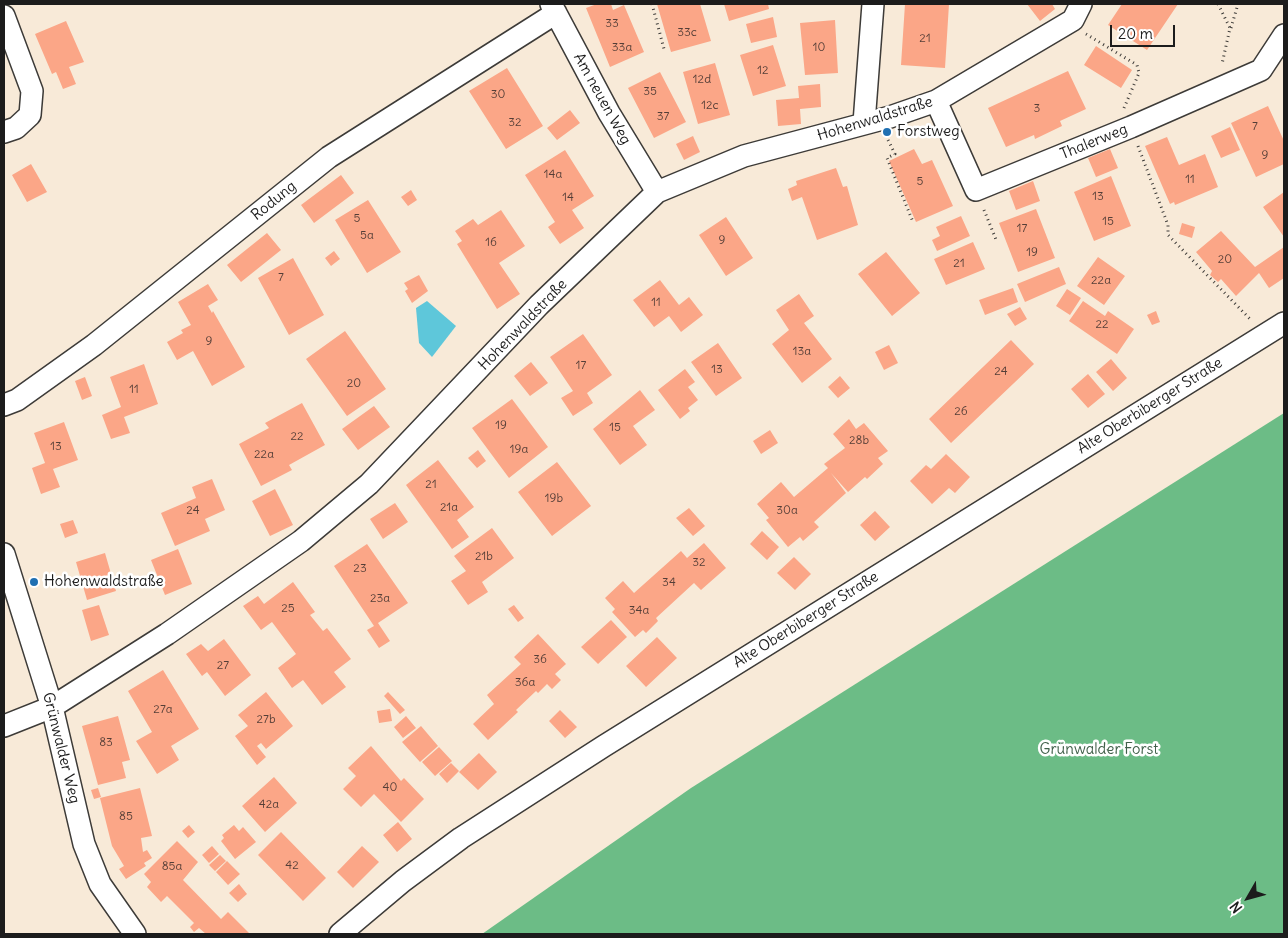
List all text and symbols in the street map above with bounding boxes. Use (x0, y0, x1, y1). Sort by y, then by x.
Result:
scale bar (1113, 15, 1178, 47)
house number: 33 (605, 17, 619, 31)
text: 20 m (1118, 24, 1153, 43)
house number: 33c (677, 26, 697, 40)
house number: 21 (919, 32, 931, 46)
house number: 33a (612, 41, 632, 55)
house number: 10 (813, 41, 825, 55)
street label: Am neuen Weg (569, 50, 635, 148)
house number: 12 (757, 64, 769, 78)
house number: 12d (693, 73, 711, 87)
house number: 35 (643, 85, 657, 99)
house number: 30 (491, 88, 505, 102)
street label: Hohenwaldstraße (815, 93, 935, 145)
house number: 12c (701, 99, 719, 113)
house number: 3 (1034, 102, 1040, 116)
house number: 37 (657, 110, 669, 124)
house number: 32 (508, 116, 522, 130)
street label: Thalerweg (1058, 120, 1130, 164)
house number: 7 (1252, 120, 1258, 134)
place label: Forstweg (897, 123, 960, 141)
marker: Forstweg (881, 126, 893, 138)
house number: 9 (1262, 149, 1268, 163)
house number: 14a (544, 168, 562, 182)
house number: 11 (1185, 173, 1195, 187)
house number: 5 (917, 175, 923, 189)
street label: Rodung (248, 177, 300, 225)
house number: 13 (1092, 190, 1104, 204)
house number: 14 (562, 191, 574, 205)
house number: 5 (354, 212, 360, 226)
house number: 15 (1102, 215, 1114, 229)
house number: 17 (1017, 222, 1027, 236)
house number: 5a (360, 229, 374, 243)
house number: 9 (719, 234, 725, 248)
house number: 16 (485, 236, 497, 250)
house number: 19 (1026, 246, 1038, 260)
house number: 20 (1218, 253, 1232, 267)
house number: 21 (953, 257, 965, 271)
house number: 7 (278, 271, 284, 285)
house number: 22a (1091, 274, 1111, 288)
street label: Hohenwaldstraße (475, 276, 571, 374)
house number: 11 (651, 296, 661, 310)
house number: 22 (1095, 318, 1109, 332)
house number: 9 (206, 335, 212, 349)
house number: 13a (793, 345, 811, 359)
street label: Alte Oberbiberger Straße (1074, 354, 1226, 458)
house number: 17 (576, 359, 586, 373)
house number: 13 (711, 363, 723, 377)
house number: 24 (994, 365, 1008, 379)
house number: 20 (347, 377, 361, 391)
house number: 11 (129, 383, 139, 397)
house number: 26 (954, 405, 968, 419)
house number: 19 (495, 419, 507, 433)
house number: 15 (609, 421, 621, 435)
house number: 22 (290, 430, 304, 444)
house number: 28b (849, 434, 869, 448)
house number: 13 (50, 440, 62, 454)
house number: 19a (510, 443, 528, 457)
house number: 22a (254, 448, 274, 462)
house number: 21 (425, 478, 437, 492)
house number: 19b (545, 492, 563, 506)
house number: 21a (440, 501, 458, 515)
house number: 24 (186, 504, 200, 518)
house number: 30a (776, 504, 798, 518)
house number: 21b (475, 550, 493, 564)
house number: 32 (692, 556, 706, 570)
house number: 23 (353, 562, 367, 576)
street label: Alte Oberbiberger Straße (730, 568, 882, 672)
place label: Hohenwaldstraße (44, 573, 164, 591)
marker: Hohenwaldstraße (28, 576, 40, 588)
house number: 34 (662, 576, 676, 590)
house number: 23a (370, 592, 390, 606)
house number: 25 (281, 602, 295, 616)
house number: 34a (629, 604, 649, 618)
house number: 36 (533, 653, 547, 667)
house number: 27 (217, 659, 229, 673)
house number: 36a (515, 676, 535, 690)
street label: Grünwalder Weg (38, 690, 84, 806)
house number: 27a (153, 703, 173, 717)
house number: 27b (256, 713, 276, 727)
house number: 83 (99, 736, 113, 750)
park label: Grünwalder Forst (1040, 741, 1158, 759)
house number: 40 (383, 781, 397, 795)
house number: 42a (259, 798, 279, 812)
house number: 85 (119, 810, 133, 824)
house number: 42 (285, 859, 299, 873)
house number: 85a (162, 860, 182, 874)
north arrow (1223, 873, 1273, 923)
text: N (1226, 898, 1246, 917)

